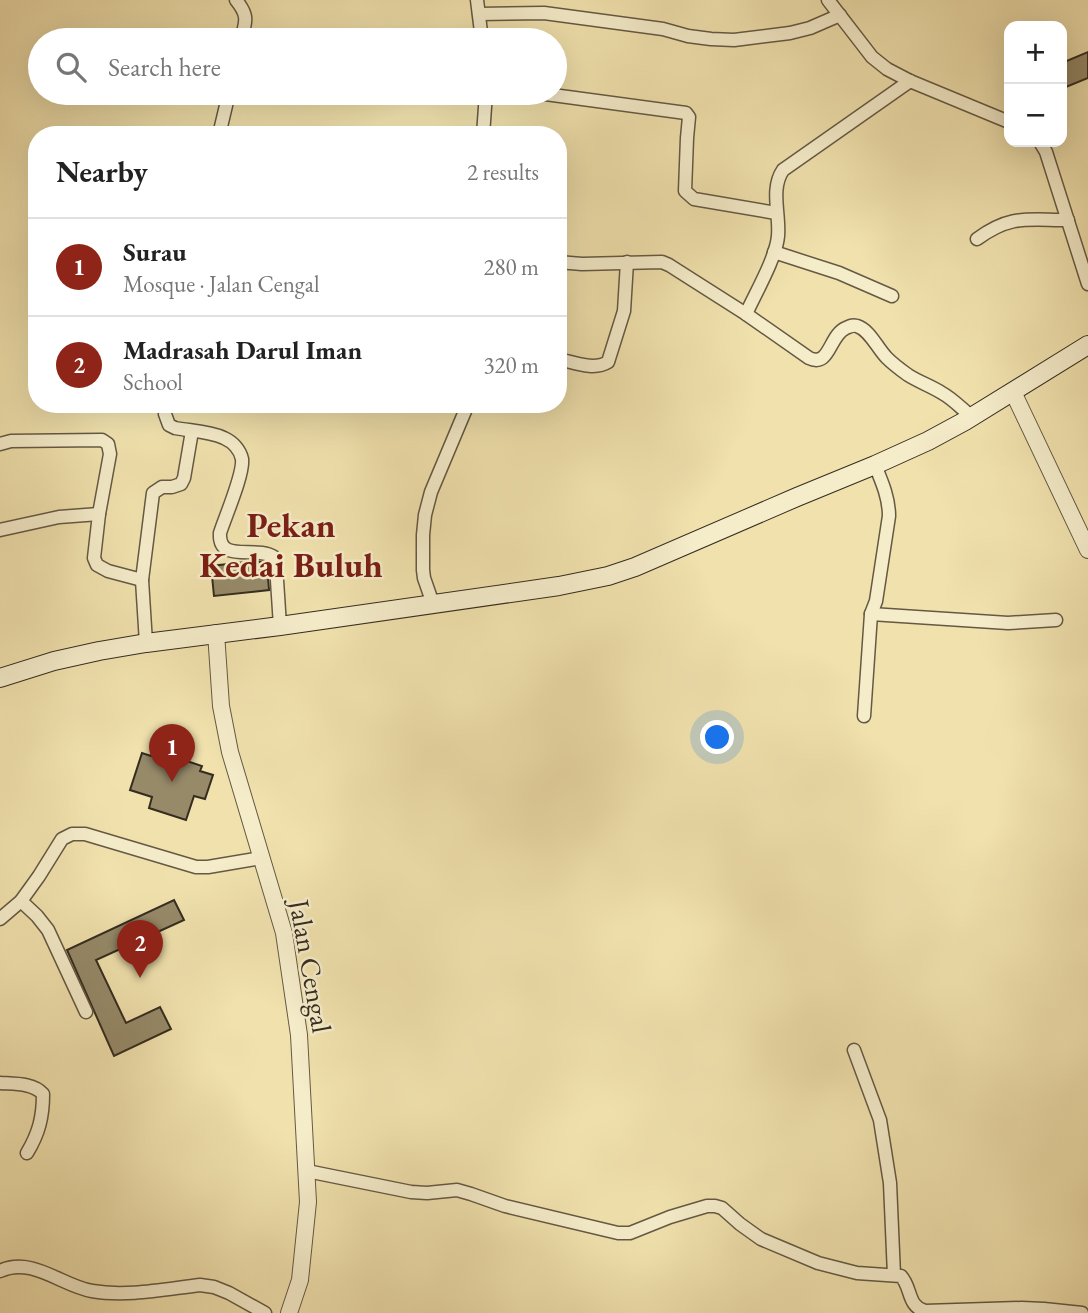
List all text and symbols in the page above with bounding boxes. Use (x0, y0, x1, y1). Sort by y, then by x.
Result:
map controls (1004, 21, 1067, 147)
button: + (1004, 21, 1067, 84)
search box (28, 28, 567, 105)
icon: search (52, 48, 90, 86)
text: Search here (108, 50, 221, 84)
button: − (1004, 84, 1067, 147)
text: Nearby (56, 152, 148, 191)
text: 2 results (467, 157, 539, 187)
text: Surau (123, 235, 187, 269)
text: 1 (73, 252, 85, 282)
text: 280 m (483, 252, 539, 282)
text: Mosque · Jalan Cengal (123, 269, 320, 299)
text: Madrasah Darul Iman (123, 333, 362, 367)
text: 2 (73, 350, 85, 380)
text: 320 m (483, 350, 539, 380)
text: School (123, 367, 183, 397)
district label: Pekan Kedai Buluh (199, 502, 383, 587)
your location (700, 720, 734, 754)
pin: 1 (149, 724, 195, 782)
street label: Jalan Cengal (281, 895, 340, 1036)
pin: 2 (117, 920, 163, 978)

